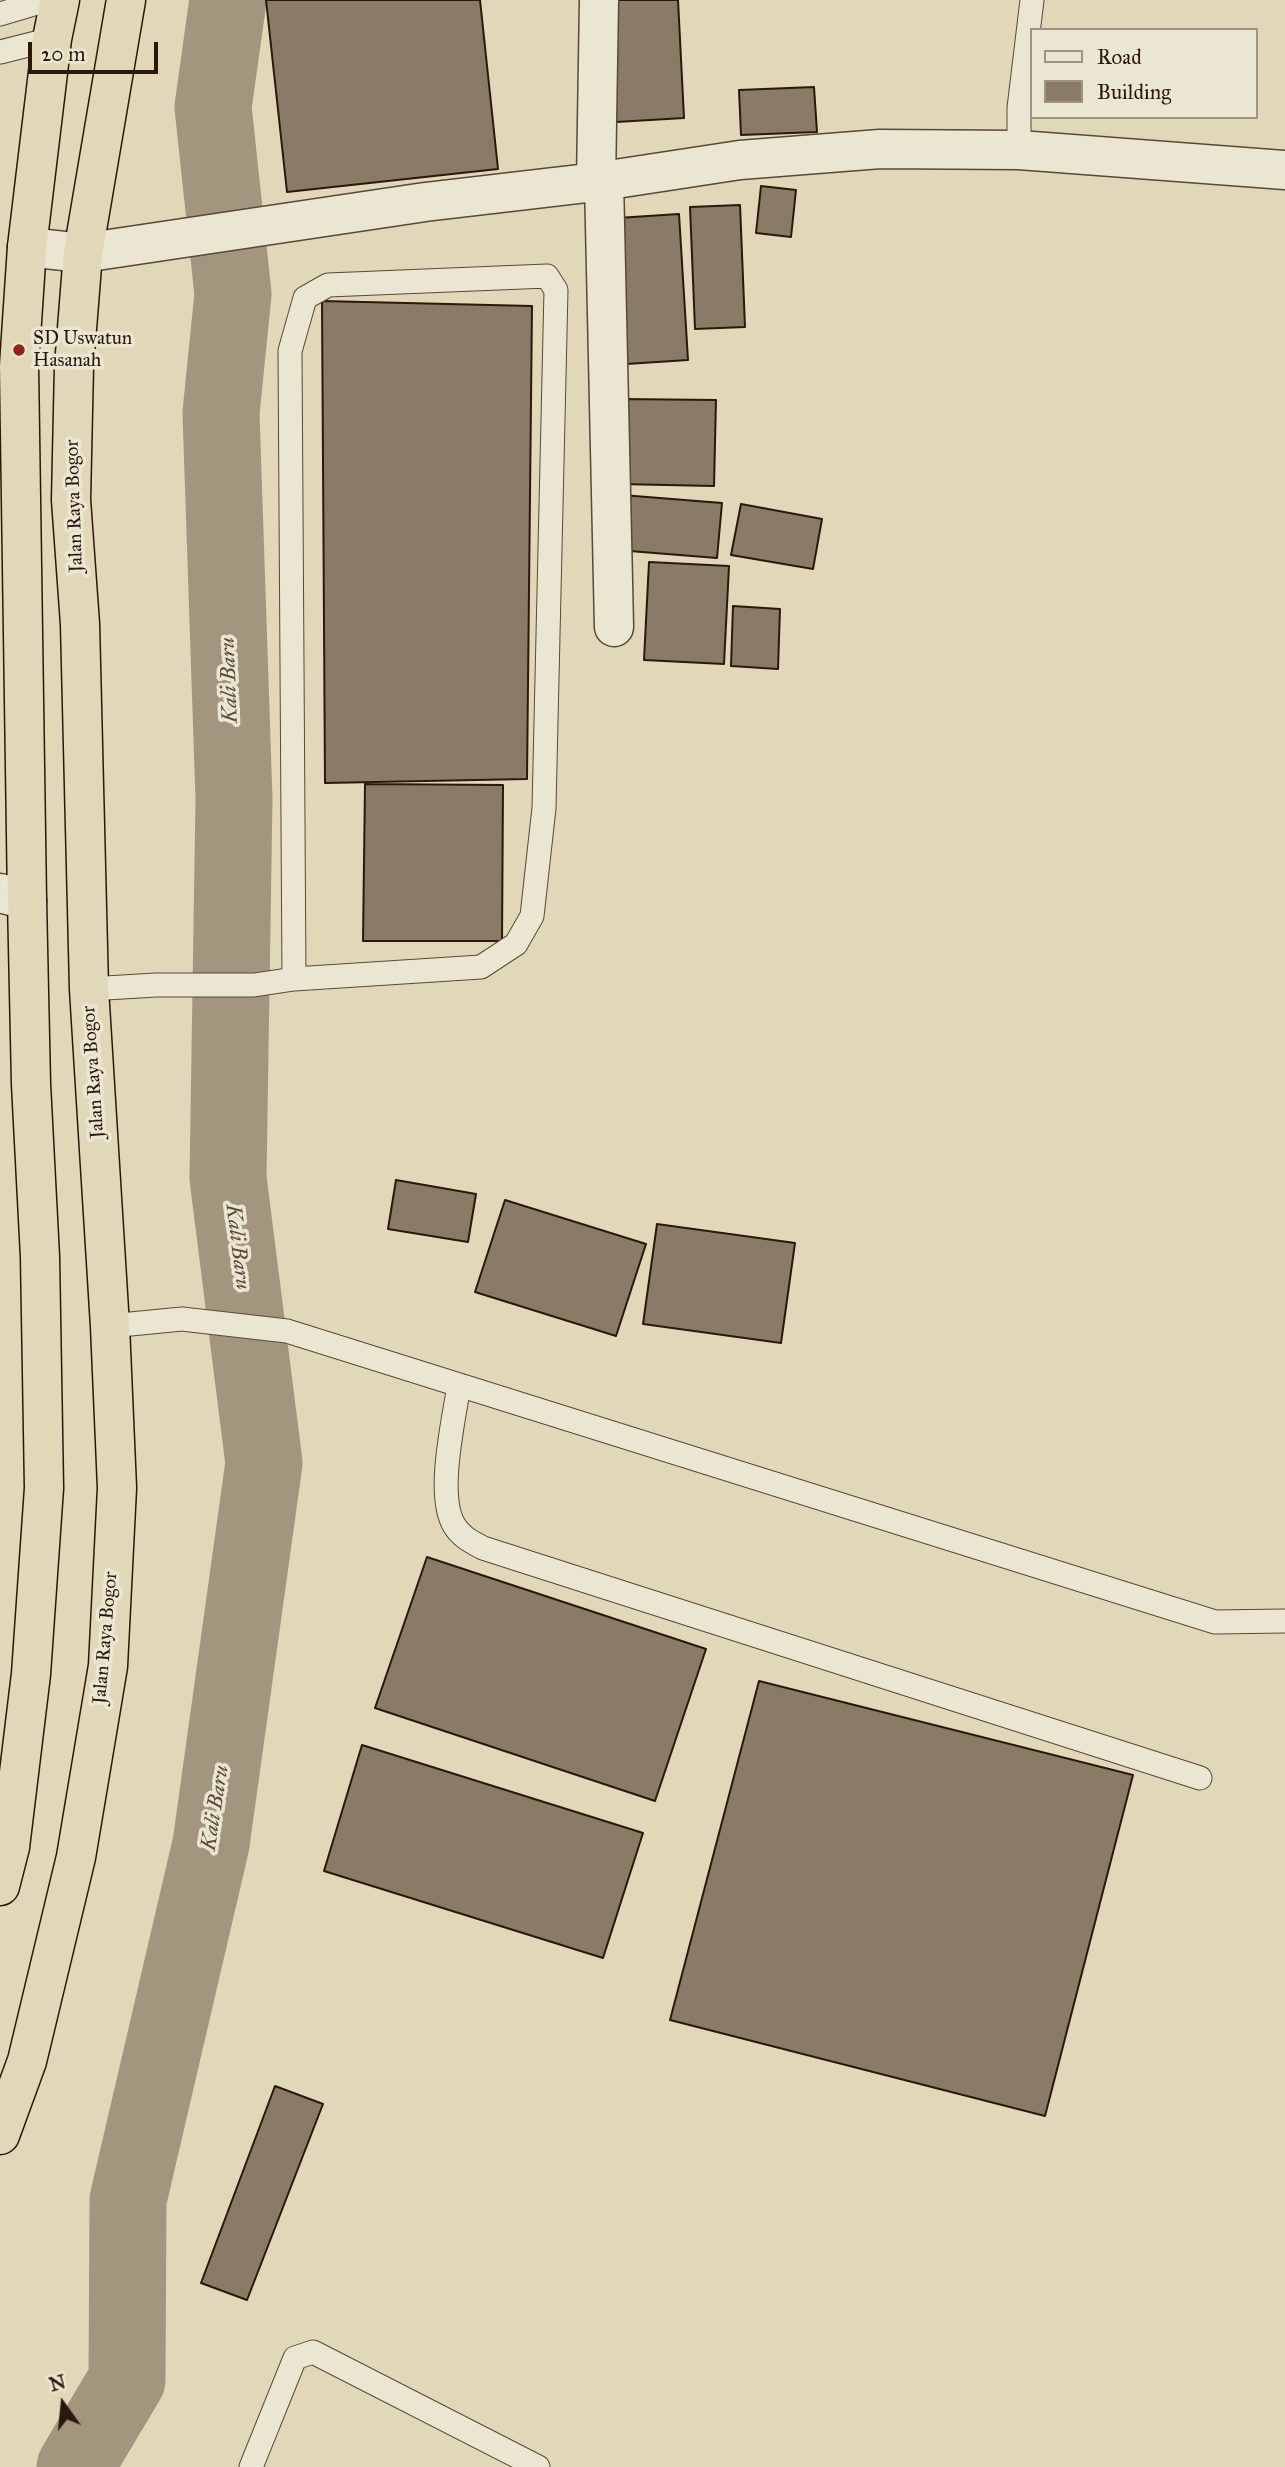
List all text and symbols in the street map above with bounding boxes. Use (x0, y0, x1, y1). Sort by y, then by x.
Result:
scale bar (32, 28, 161, 72)
legend (1030, 28, 1257, 119)
text: 20 m (41, 41, 86, 67)
text: Road (1097, 44, 1142, 70)
text: Building (1097, 79, 1171, 105)
place label: SD Uswatun Hasanah (33, 328, 132, 372)
marker: SD Uswatun Hasanah (11, 342, 27, 358)
street label: Jalan Raya Bogor (61, 439, 89, 573)
water label: Kali Baru (216, 637, 244, 723)
street label: Jalan Raya Bogor (78, 1005, 110, 1139)
water label: Kali Baru (219, 1203, 255, 1291)
street label: Jalan Raya Bogor (89, 1571, 123, 1705)
water label: Kali Baru (197, 1764, 235, 1852)
north arrow (28, 2369, 98, 2439)
text: N (47, 2370, 68, 2396)

